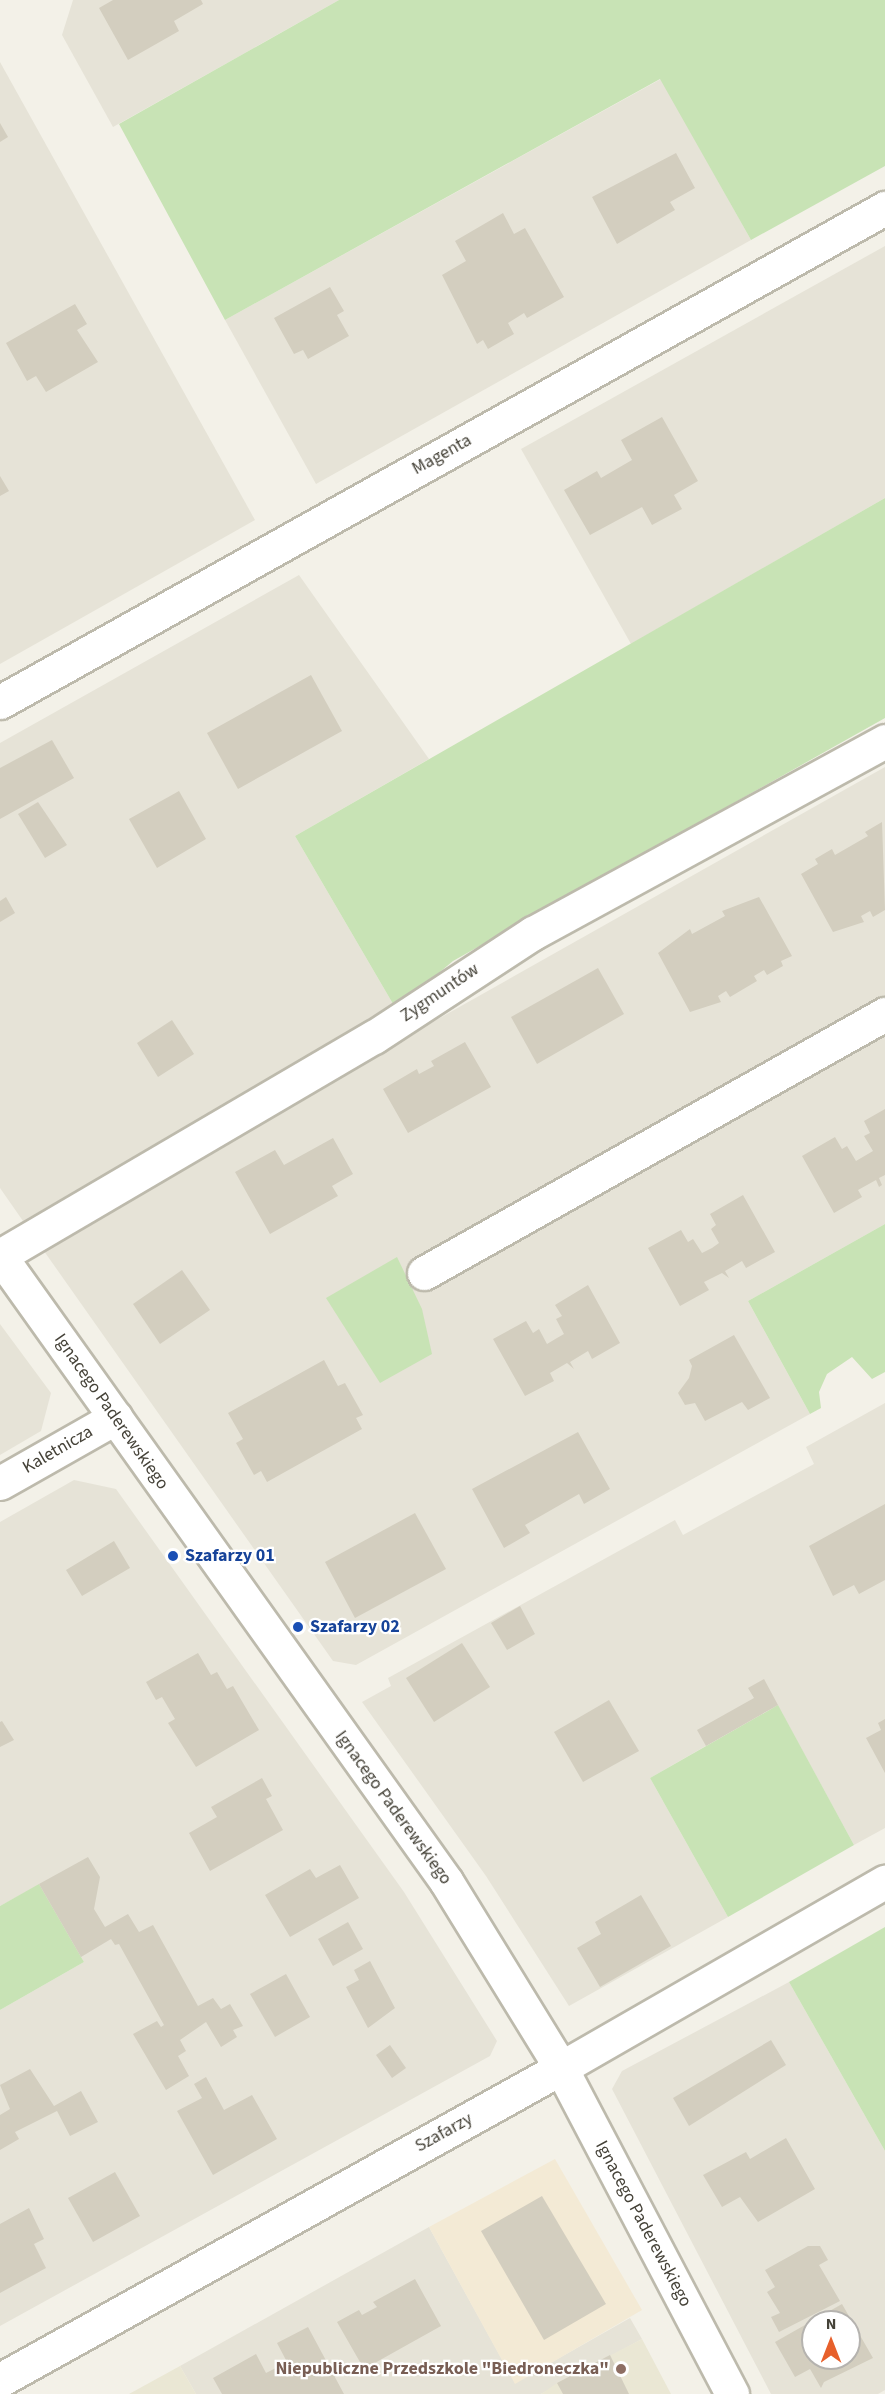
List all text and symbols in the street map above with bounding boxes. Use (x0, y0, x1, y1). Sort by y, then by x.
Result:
street label: Magenta (409, 430, 475, 480)
street label: Zygmuntów (397, 959, 483, 1027)
street label: Ignacego Paderewskiego (49, 1330, 173, 1494)
street label: Kaletnicza (19, 1421, 97, 1479)
place label: Szafarzy 01 (185, 1545, 275, 1567)
marker: Szafarzy 01 (166, 1549, 180, 1563)
place label: Szafarzy 02 (310, 1616, 400, 1638)
marker: Szafarzy 02 (291, 1620, 305, 1634)
street label: Ignacego Paderewskiego (330, 1727, 456, 1889)
street label: Szafarzy (412, 2109, 476, 2157)
street label: Ignacego Paderewskiego (590, 2137, 696, 2311)
north arrow (801, 2310, 861, 2370)
text: N (826, 2313, 836, 2335)
place label: Niepubliczne Przedszkole "Biedroneczka" (275, 2358, 609, 2380)
marker: Niepubliczne Przedszkole "Biedroneczka" (614, 2362, 628, 2376)

